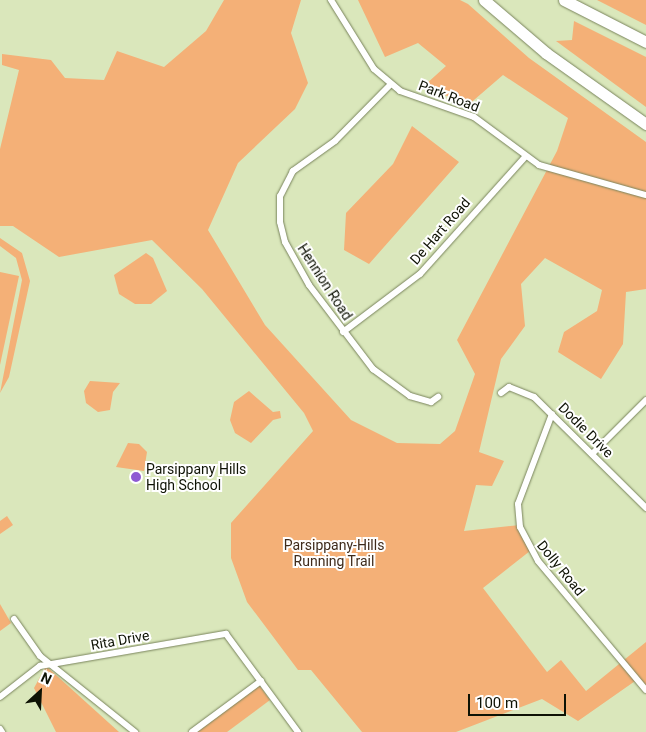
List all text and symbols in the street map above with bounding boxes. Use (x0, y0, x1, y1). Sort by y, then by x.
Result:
street label: Park Road (416, 77, 482, 115)
street label: De Hart Road (406, 194, 474, 268)
street label: Hennion Road (294, 241, 356, 323)
street label: Dodie Drive (555, 399, 617, 461)
place label: Parsippany Hills High School (146, 461, 246, 494)
marker: Parsippany Hills High School (130, 471, 142, 483)
park label: Parsippany-Hills Running Trail (284, 537, 384, 570)
street label: Dolly Road (534, 537, 588, 599)
street label: Rita Drive (89, 627, 151, 653)
north arrow (15, 667, 65, 717)
text: N (38, 669, 54, 688)
scale bar (471, 684, 568, 716)
text: 100 m (476, 694, 518, 712)

